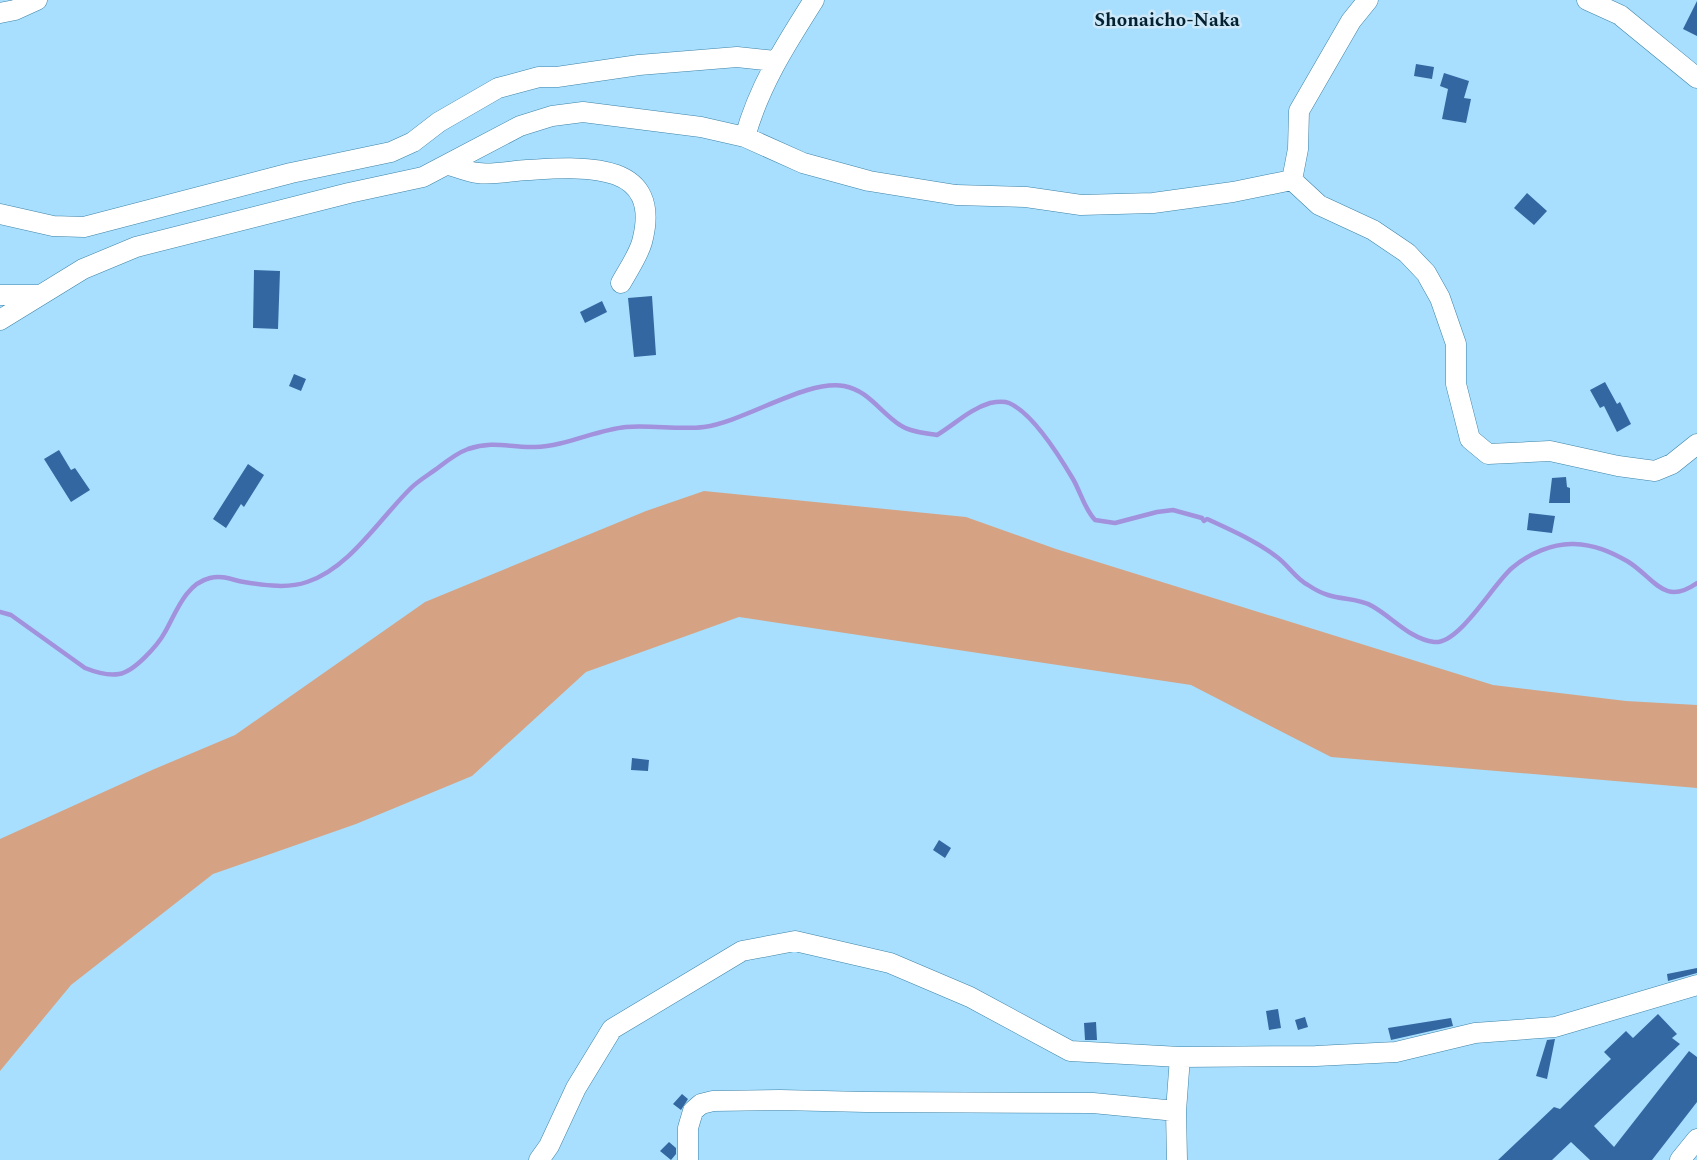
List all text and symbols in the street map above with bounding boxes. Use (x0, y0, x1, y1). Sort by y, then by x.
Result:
district label: Shonaicho-Naka (1094, 6, 1240, 35)

